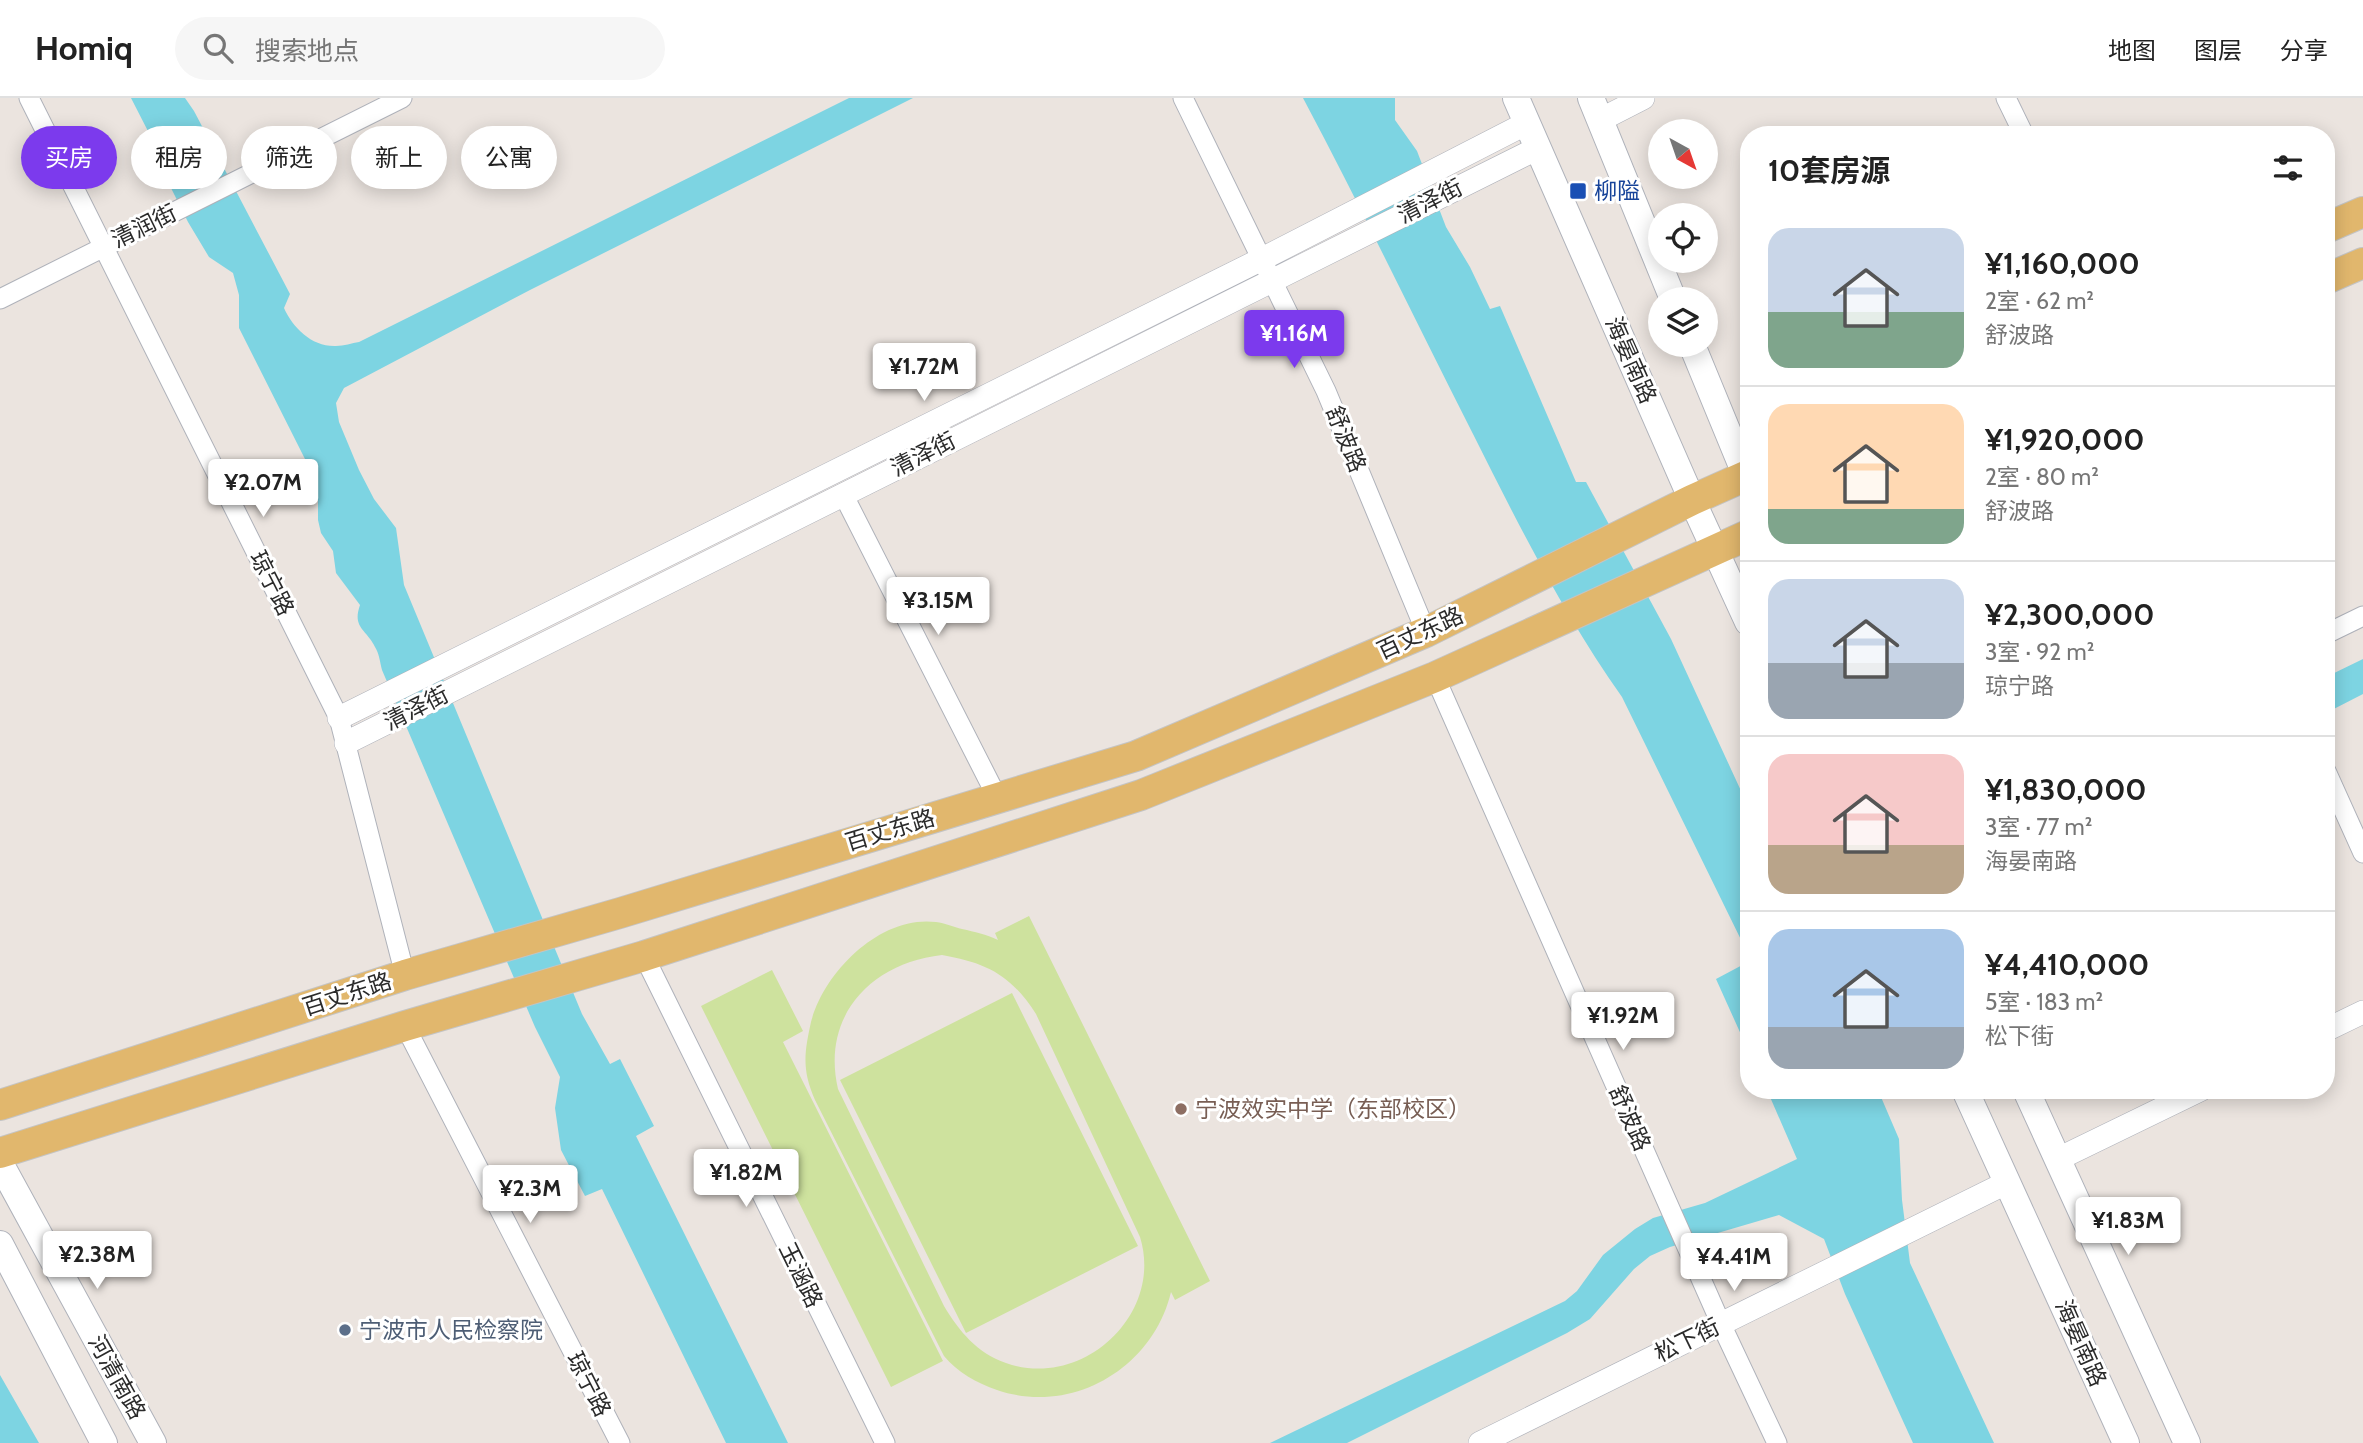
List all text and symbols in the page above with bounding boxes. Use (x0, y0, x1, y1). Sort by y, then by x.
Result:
search box (175, 17, 665, 80)
text: Homiq (35, 28, 133, 68)
icon: search (199, 29, 237, 67)
text: 搜索地点 (255, 35, 359, 67)
text: 地图 (2108, 36, 2156, 65)
text: 图层 (2194, 36, 2242, 65)
text: 分享 (2280, 36, 2328, 65)
north arrow (1648, 119, 1718, 189)
map controls (1648, 119, 1718, 357)
chip: 买房 (21, 126, 117, 189)
chip: 租房 (131, 126, 227, 189)
chip: 筛选 (241, 126, 337, 189)
chip: 新上 (351, 126, 447, 189)
chip: 公寓 (461, 126, 557, 189)
icon: filters (2269, 149, 2307, 187)
text: 10套房源 (1768, 152, 1890, 189)
street label: 清泽街 (1393, 173, 1467, 229)
place label: 柳隘 (1594, 177, 1640, 205)
marker: 柳隘 (1568, 181, 1588, 201)
street label: 清润街 (107, 198, 181, 254)
button: locate (1648, 203, 1718, 273)
text: ¥1,160,000 (1985, 245, 2140, 282)
icon: home (1824, 256, 1908, 340)
button: layers (1648, 287, 1718, 357)
text: 2室 · 62 m² (1985, 287, 2094, 315)
pin: ¥1.16M (1237, 310, 1351, 370)
street label: 海晏南路 (1600, 312, 1662, 408)
text: ¥1.16M (1260, 319, 1328, 347)
text: 舒波路 (1985, 321, 2054, 349)
pin: ¥1.72M (867, 344, 981, 403)
text: ¥1.72M (889, 352, 959, 380)
street label: 舒波路 (1320, 402, 1372, 476)
text: ¥1,920,000 (1985, 421, 2145, 458)
street label: 清泽街 (886, 426, 960, 482)
icon: home (1824, 432, 1908, 516)
pin: ¥2.07M (206, 460, 320, 519)
text: 2室 · 80 m² (1985, 463, 2099, 491)
text: ¥2.07M (224, 468, 302, 496)
text: 舒波路 (1985, 497, 2054, 525)
street label: 琼宁路 (244, 546, 300, 620)
pin: ¥3.15M (881, 578, 995, 637)
text: ¥3.15M (903, 586, 973, 614)
text: ¥2,300,000 (1985, 596, 2154, 633)
street label: 百丈东路 (1372, 601, 1468, 665)
icon: home (1824, 607, 1908, 691)
text: 3室 · 92 m² (1985, 638, 2094, 666)
text: 琼宁路 (1985, 672, 2054, 700)
street label: 清泽街 (379, 680, 453, 736)
text: ¥1,830,000 (1985, 771, 2147, 808)
icon: home (1824, 782, 1908, 866)
street label: 百丈东路 (842, 803, 938, 857)
text: 3室 · 77 m² (1985, 813, 2092, 841)
text: 海晏南路 (1985, 847, 2077, 875)
text: ¥4,410,000 (1985, 946, 2149, 983)
icon: home (1824, 957, 1908, 1041)
street label: 百丈东路 (299, 966, 395, 1022)
text: 5室 · 183 m² (1985, 988, 2103, 1016)
pin: ¥1.92M (1566, 992, 1680, 1052)
text: ¥1.92M (1587, 1001, 1659, 1029)
text: 松下街 (1985, 1022, 2054, 1050)
street label: 舒波路 (1603, 1081, 1657, 1155)
place label: 宁波效实中学（东部校区） (1195, 1095, 1471, 1123)
marker: 宁波效实中学（东部校区） (1173, 1101, 1189, 1117)
pin: ¥1.82M (689, 1150, 803, 1209)
text: ¥1.82M (710, 1158, 782, 1186)
pin: ¥2.3M (481, 1166, 579, 1225)
text: ¥2.3M (499, 1174, 561, 1202)
pin: ¥1.83M (2071, 1198, 2185, 1257)
text: ¥1.83M (2092, 1206, 2164, 1234)
pin: ¥2.38M (40, 1232, 154, 1291)
pin: ¥4.41M (1677, 1234, 1791, 1293)
street label: 玉涵路 (773, 1238, 829, 1312)
text: ¥2.38M (59, 1240, 135, 1268)
text: ¥4.41M (1696, 1242, 1772, 1270)
street label: 海晏南路 (2050, 1295, 2112, 1391)
street label: 松下街 (1650, 1312, 1724, 1368)
place label: 宁波市人民检察院 (359, 1316, 543, 1344)
marker: 宁波市人民检察院 (337, 1322, 353, 1338)
street label: 河清南路 (82, 1330, 152, 1424)
street label: 琼宁路 (561, 1347, 617, 1421)

